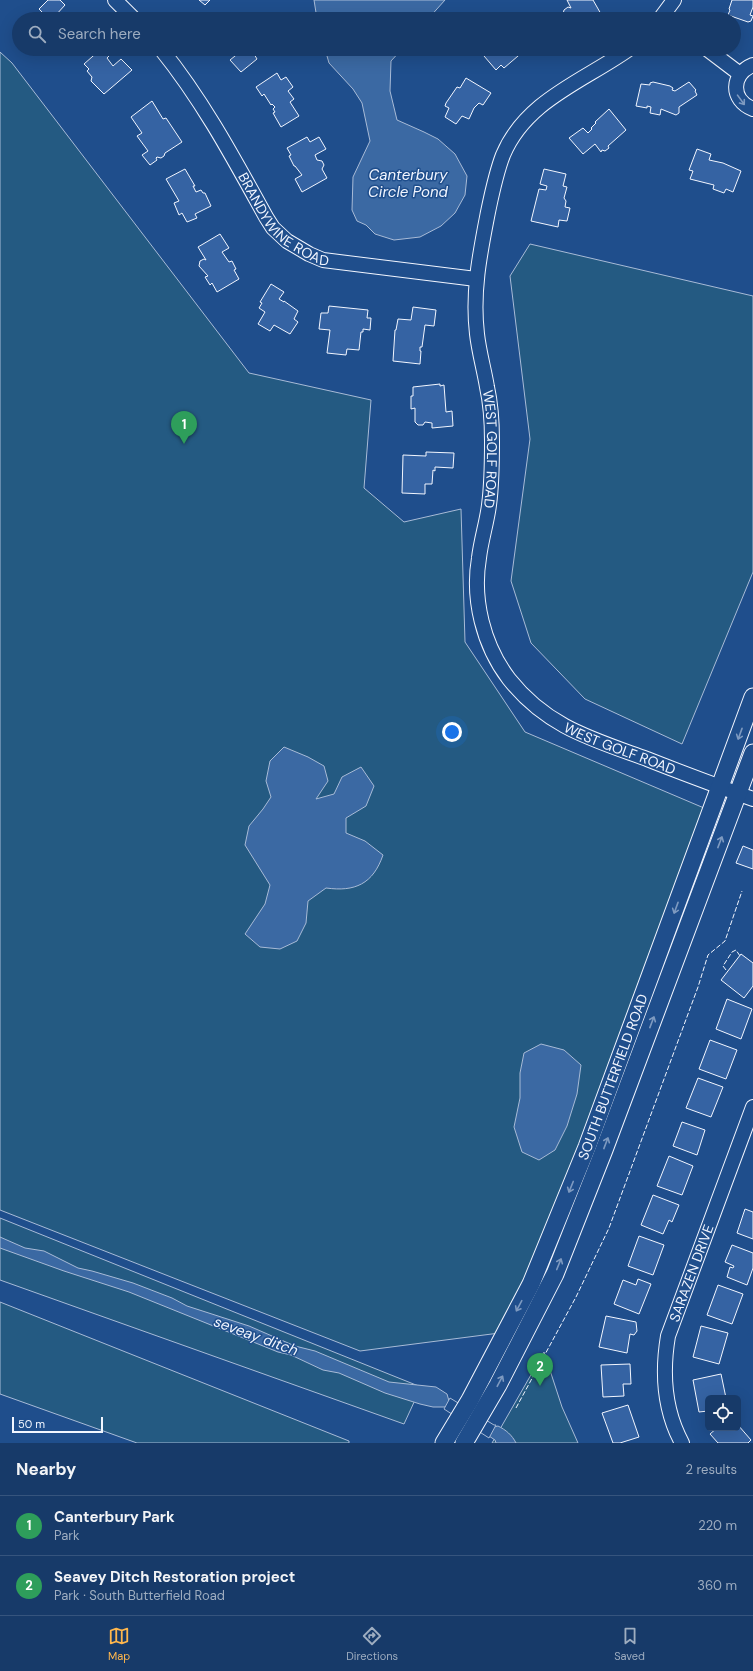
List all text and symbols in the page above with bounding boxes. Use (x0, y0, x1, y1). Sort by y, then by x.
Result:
search box (12, 12, 741, 56)
icon: search (26, 23, 48, 45)
text: Search here (58, 24, 141, 44)
one-way arrow (737, 94, 745, 105)
water label: Canterbury Circle Pond (368, 165, 449, 202)
street label: BRANDYWINE ROAD (234, 169, 330, 270)
street label: WEST GOLF ROAD (479, 389, 501, 509)
pin: 1 (171, 411, 197, 444)
street label: WEST GOLF ROAD (561, 718, 678, 778)
your location (442, 722, 462, 742)
one-way arrow (735, 727, 743, 739)
one-way arrow (717, 836, 725, 848)
one-way arrow (671, 902, 679, 914)
street label: SOUTH BUTTERFIELD ROAD (574, 991, 652, 1163)
one-way arrow (649, 1016, 657, 1028)
one-way arrow (603, 1138, 611, 1150)
one-way arrow (566, 1180, 574, 1192)
street label: SARAZEN DRIVE (665, 1222, 718, 1324)
one-way arrow (555, 1259, 563, 1271)
one-way arrow (515, 1300, 523, 1312)
water label: seveay ditch (211, 1312, 301, 1361)
pin: 2 (527, 1353, 553, 1386)
one-way arrow (497, 1375, 505, 1387)
map controls (705, 1395, 741, 1431)
button: locate (705, 1395, 741, 1431)
scale bar (12, 1415, 103, 1434)
text: 50 m (18, 1417, 45, 1431)
text: Nearby (16, 1458, 76, 1480)
text: 2 results (686, 1461, 737, 1478)
text: Canterbury Park (54, 1507, 175, 1527)
text: 1 (27, 1517, 31, 1534)
text: 220 m (698, 1517, 737, 1534)
text: Park (54, 1527, 80, 1544)
text: Seavey Ditch Restoration project (54, 1567, 295, 1587)
text: 2 (25, 1577, 33, 1594)
text: 360 m (697, 1577, 737, 1594)
text: Park · South Butterfield Road (54, 1587, 225, 1604)
tab: Map (108, 1625, 130, 1663)
tab: Directions (346, 1625, 398, 1663)
tab: Saved (614, 1625, 645, 1663)

